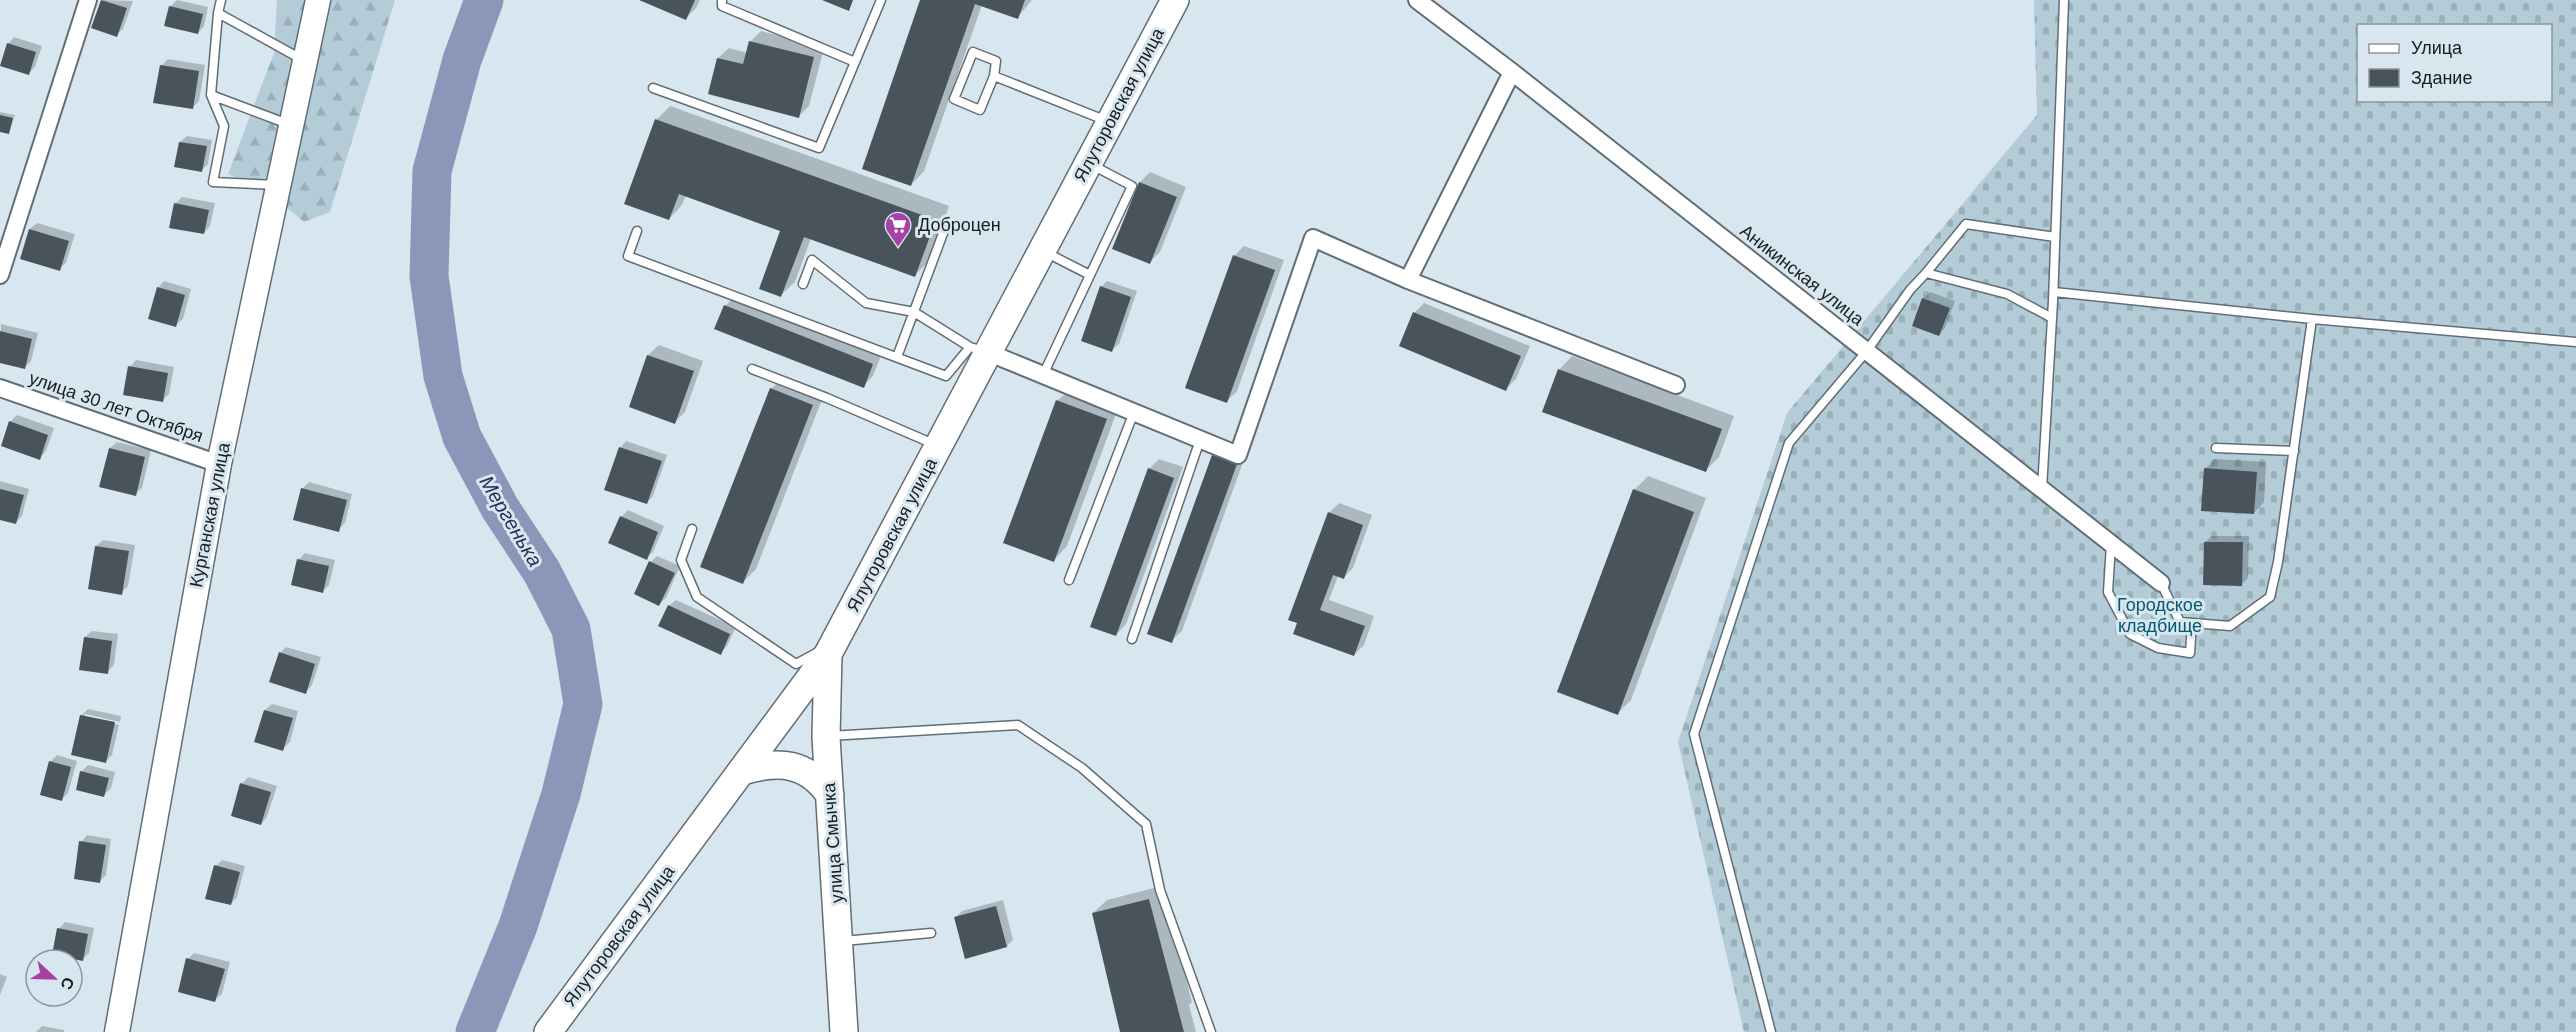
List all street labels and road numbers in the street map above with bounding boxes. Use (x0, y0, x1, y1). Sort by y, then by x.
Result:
street label: Ялуторовская улица (1070, 24, 1169, 185)
street label: Аникинская улица (1736, 221, 1869, 330)
street label: улица 30 лет Октября (26, 368, 206, 446)
street label: Курганская улица (186, 440, 234, 589)
street label: Ялуторовская улица (843, 454, 942, 615)
street label: улица Смычка (819, 781, 847, 904)
street label: Ялуторовская улица (559, 861, 679, 1010)

